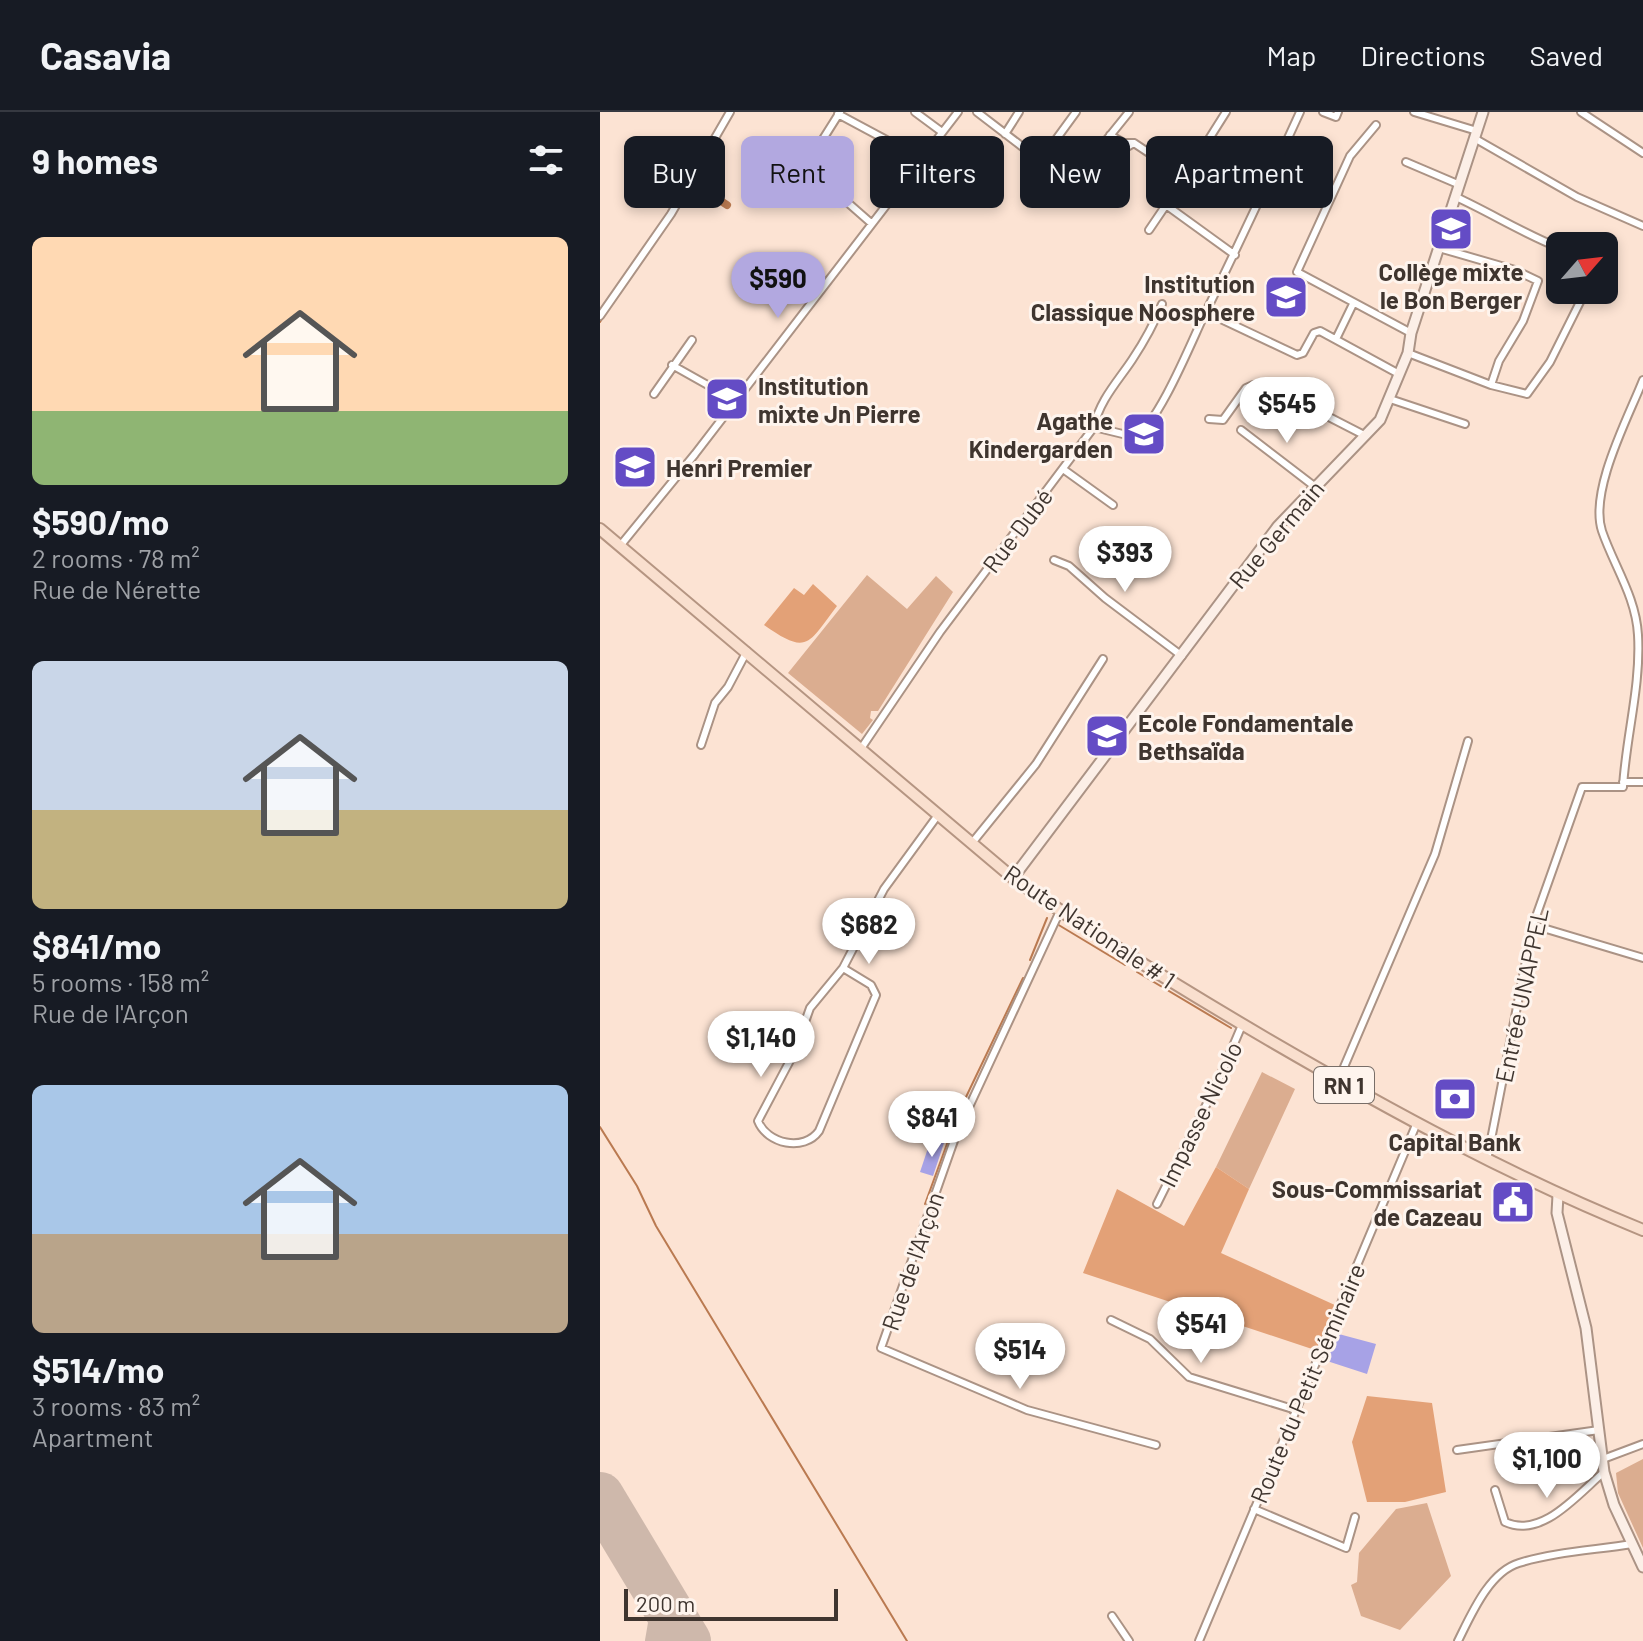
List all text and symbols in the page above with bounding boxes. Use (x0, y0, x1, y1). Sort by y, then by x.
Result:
text: Casavia (40, 32, 171, 78)
text: Map (1267, 38, 1316, 72)
text: Directions (1360, 38, 1486, 72)
text: Saved (1530, 38, 1603, 72)
chip: Buy (624, 136, 725, 208)
chip: Rent (741, 136, 854, 208)
chip: Filters (870, 136, 1004, 208)
chip: New (1020, 136, 1130, 208)
chip: Apartment (1146, 136, 1333, 208)
icon: filters (524, 138, 568, 182)
text: 9 homes (32, 140, 158, 181)
school or university icon: Collège mixte le Bon Berger (1427, 205, 1475, 253)
north arrow (1546, 232, 1618, 304)
map controls (1546, 232, 1618, 304)
pin: $590 (731, 252, 825, 320)
place label: Collège mixte le Bon Berger (1378, 257, 1524, 314)
text: $590 (749, 262, 807, 293)
place label: Institution Classique Noosphere (1031, 269, 1255, 326)
school or university icon: Institution Classique Noosphere (1262, 273, 1310, 321)
icon: home (228, 289, 372, 433)
place label: Institution mixte Jn Pierre (758, 371, 921, 428)
school or university icon: Institution mixte Jn Pierre (703, 375, 751, 423)
pin: $545 (1240, 377, 1334, 445)
text: $545 (1258, 387, 1316, 418)
place label: Agathe Kindergarden (969, 406, 1113, 463)
school or university icon: Agathe Kindergarden (1120, 410, 1168, 458)
school or university icon: Henri Premier (611, 443, 659, 491)
place label: Henri Premier (666, 453, 812, 482)
street label: Rue Germain (1222, 474, 1330, 594)
street label: Rue Dubé (976, 482, 1058, 578)
text: $590/mo (32, 501, 170, 542)
pin: $393 (1078, 526, 1172, 594)
text: $393 (1097, 536, 1153, 567)
text: 2 rooms · 78 m² (32, 542, 200, 573)
text: Rue de Nérette (32, 573, 201, 604)
place label: Ecole Fondamentale Bethsaïda (1138, 708, 1354, 765)
school or university icon: Ecole Fondamentale Bethsaïda (1083, 712, 1131, 760)
icon: home (228, 713, 372, 857)
street label: Route Nationale # 1 (999, 858, 1181, 994)
pin: $682 (822, 898, 916, 966)
street label: Entrée UNAPPEL (1488, 905, 1554, 1085)
text: $682 (840, 908, 898, 939)
text: $841/mo (32, 925, 162, 966)
text: 5 rooms · 158 m² (32, 966, 209, 997)
text: Rue de l'Arçon (32, 997, 189, 1028)
pin: $1,140 (696, 1011, 826, 1079)
text: $1,140 (726, 1021, 796, 1052)
street label: Impasse Nicolo (1152, 1036, 1248, 1192)
road number: RN 1 (1314, 1067, 1374, 1103)
bank icon: Capital Bank (1431, 1075, 1479, 1123)
pin: $841 (885, 1091, 979, 1159)
text: $841 (906, 1101, 958, 1132)
place label: Capital Bank (1389, 1127, 1522, 1156)
icon: home (228, 1137, 372, 1281)
place label: Sous-Commissariat de Cazeau (1272, 1174, 1482, 1231)
public building icon: Sous-Commissariat de Cazeau (1489, 1178, 1537, 1226)
street label: Rue de l'Arçon (875, 1188, 949, 1334)
street label: Route du Petit Séminaire (1243, 1259, 1371, 1507)
pin: $541 (1154, 1297, 1248, 1365)
text: $541 (1175, 1307, 1227, 1338)
pin: $514 (973, 1323, 1067, 1391)
text: $514 (993, 1333, 1047, 1364)
text: $514/mo (32, 1349, 164, 1390)
text: 3 rooms · 83 m² (32, 1390, 200, 1421)
text: Apartment (32, 1421, 153, 1452)
pin: $1,100 (1482, 1432, 1612, 1500)
text: $1,100 (1512, 1442, 1582, 1473)
scale bar (624, 1585, 838, 1621)
text: 200 m (636, 1590, 695, 1616)

